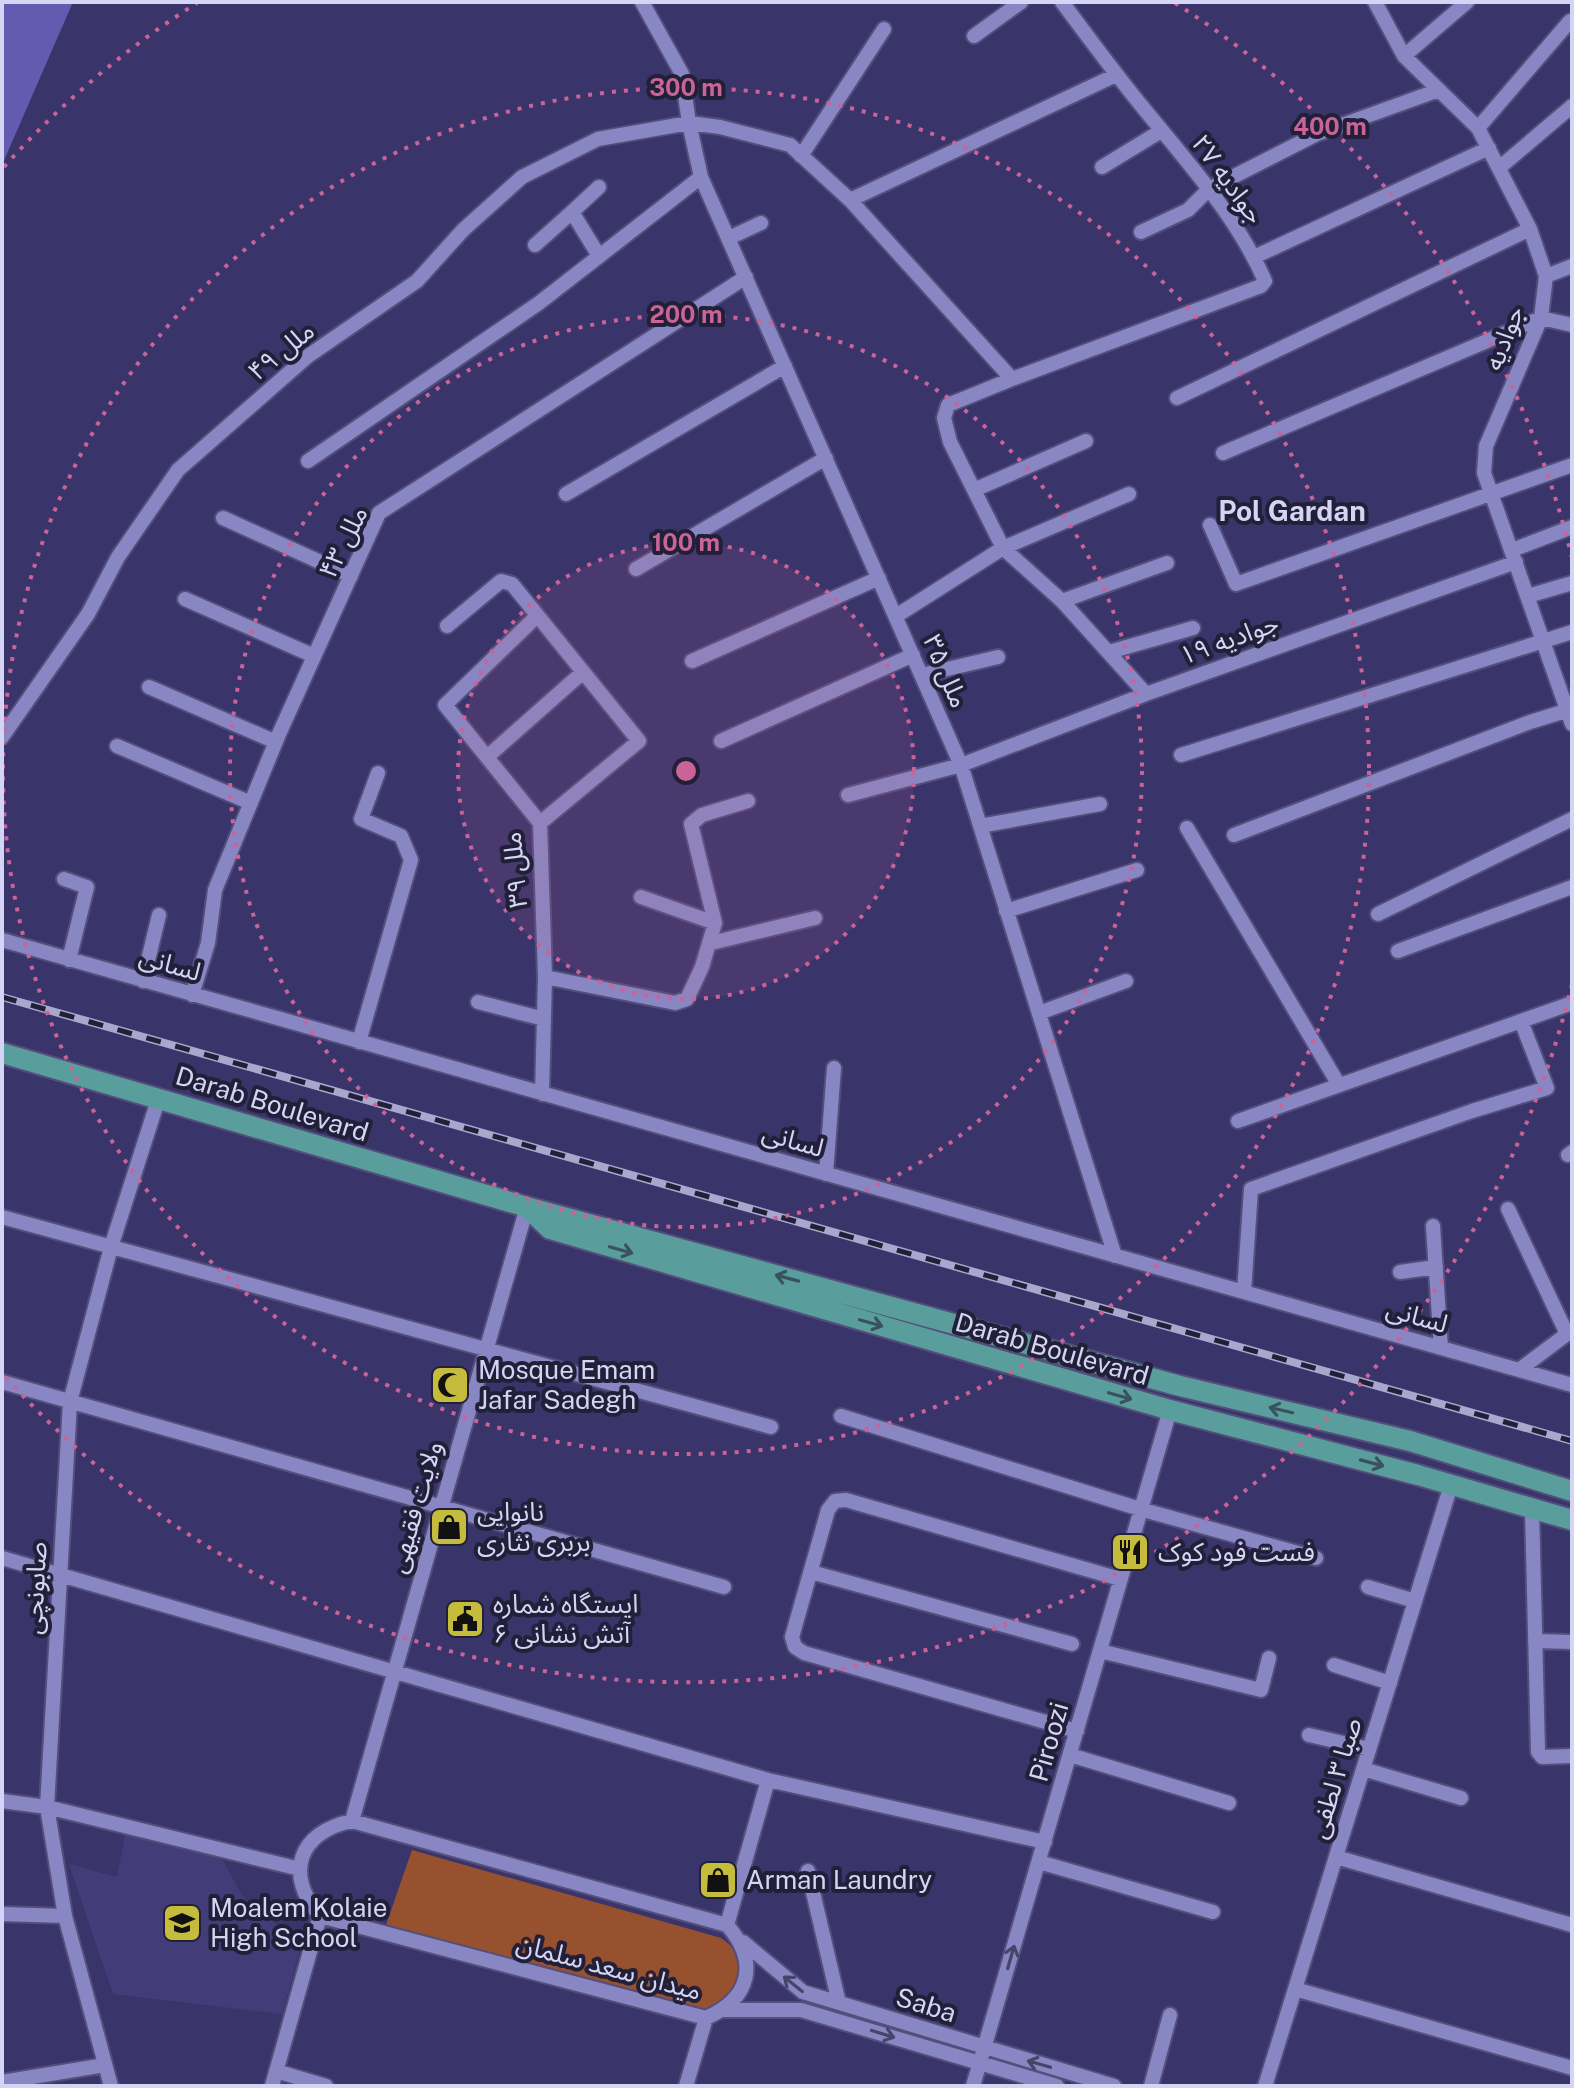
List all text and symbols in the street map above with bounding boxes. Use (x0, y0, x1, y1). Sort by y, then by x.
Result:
text: 300 m (649, 73, 723, 101)
text: 400 m (1293, 112, 1367, 140)
street label: جوادیه ۲۷ (1186, 128, 1271, 229)
text: 200 m (649, 300, 723, 328)
street label: جوادیه (1477, 301, 1530, 374)
street label: ملل ۴۹ (241, 314, 320, 387)
district label: Pol Gardan (1218, 494, 1366, 527)
street label: ملل ۴۳ (311, 501, 374, 583)
text: 100 m (652, 528, 720, 556)
street label: جوادیه ۱۹ (1175, 606, 1282, 671)
street label: ملل ۳۵ (917, 630, 976, 712)
centre of rings (672, 757, 700, 785)
street label: ملل ۳۹ (496, 831, 533, 909)
street label: لسانی (136, 940, 204, 987)
street label: Darab Boulevard (172, 1059, 372, 1148)
street label: لسانی (759, 1116, 827, 1163)
one-way arrow (608, 1243, 634, 1258)
one-way arrow (774, 1270, 800, 1285)
street label: لسانی (1383, 1292, 1451, 1339)
street label: Darab Boulevard (952, 1306, 1152, 1391)
one-way arrow (857, 1316, 883, 1331)
place label: Mosque Emam Jafar Sadegh (478, 1354, 655, 1415)
mosque icon: Mosque Emam Jafar Sadegh (429, 1364, 471, 1406)
one-way arrow (1107, 1389, 1133, 1404)
one-way arrow (1269, 1402, 1295, 1417)
street label: ولایت فقیهی (381, 1437, 448, 1576)
one-way arrow (1358, 1456, 1384, 1471)
place label: نانوایی بربری نثاری (477, 1496, 590, 1557)
shop icon: نانوایی بربری نثاری (428, 1506, 470, 1548)
restaurant icon: فست فود کوک (1109, 1531, 1151, 1573)
place label: فست فود کوک (1158, 1536, 1315, 1567)
street label: صابونچی (17, 1541, 54, 1635)
place label: ایستگاه شماره ۶ آتش نشانی (493, 1588, 638, 1649)
public building icon: ایستگاه شماره ۶ آتش نشانی (444, 1598, 486, 1640)
street label: Piroozi (1022, 1699, 1075, 1785)
street label: صبا ۳ لطفی (1301, 1714, 1368, 1842)
shop icon: Arman Laundry (697, 1859, 739, 1901)
place label: Arman Laundry (746, 1864, 932, 1895)
place label: Moalem Kolaie High School (210, 1892, 388, 1953)
school or university icon: Moalem Kolaie High School (161, 1902, 203, 1944)
street label: میدان سعد سلمان (513, 1927, 705, 2006)
one-way arrow (1004, 1945, 1019, 1971)
one-way arrow (783, 1975, 804, 1993)
street label: Saba (892, 1981, 960, 2028)
one-way arrow (869, 2027, 895, 2042)
one-way arrow (1027, 2056, 1052, 2071)

